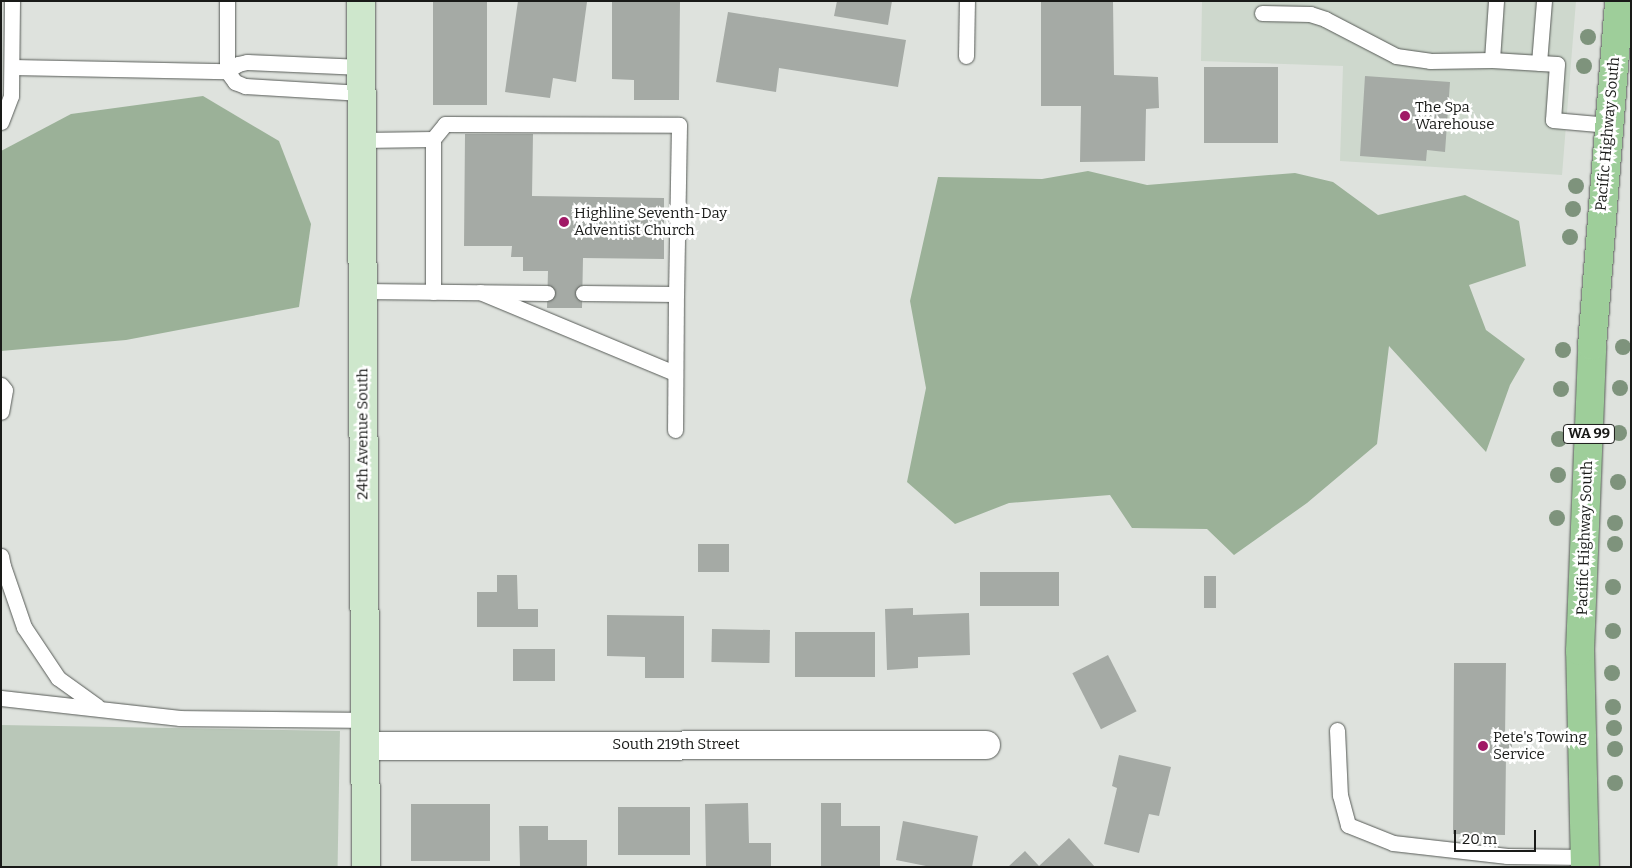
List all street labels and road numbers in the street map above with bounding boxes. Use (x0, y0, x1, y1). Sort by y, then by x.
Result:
street label: Pacific Highway South (1592, 56, 1624, 212)
street label: 24th Avenue South (354, 368, 372, 500)
road number: WA 99 (1563, 422, 1615, 446)
street label: Pacific Highway South (1573, 460, 1597, 616)
street label: South 219th Street (612, 736, 740, 754)

